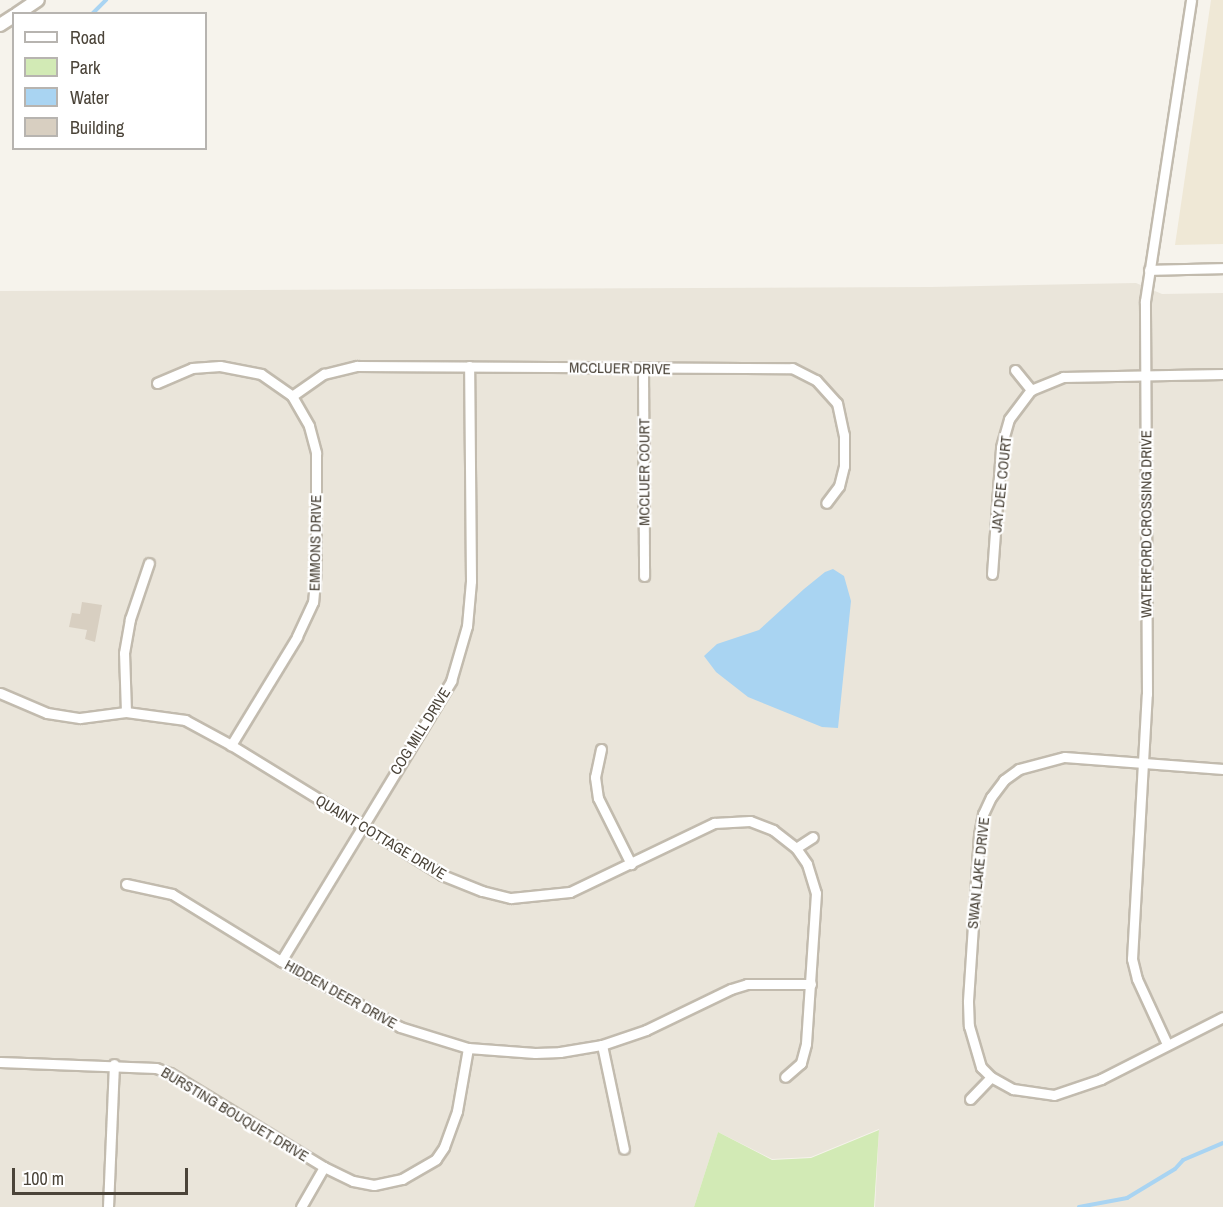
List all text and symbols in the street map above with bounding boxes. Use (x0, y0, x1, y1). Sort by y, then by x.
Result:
legend (12, 12, 207, 150)
text: Road (70, 25, 105, 50)
text: Park (70, 55, 100, 80)
text: Water (70, 85, 109, 110)
text: Building (70, 115, 124, 140)
street label: MCCLUER DRIVE (569, 358, 671, 378)
street label: MCCLUER COURT (635, 418, 653, 526)
street label: WATERFORD CROSSING DRIVE (1137, 430, 1155, 618)
street label: JAY DEE COURT (987, 435, 1015, 533)
street label: EMMONS DRIVE (305, 495, 325, 591)
street label: COG MILL DRIVE (386, 684, 454, 778)
street label: QUAINT COTTAGE DRIVE (312, 791, 450, 883)
street label: SWAN LAKE DRIVE (963, 816, 993, 930)
street label: HIDDEN DEER DRIVE (282, 956, 400, 1032)
street label: BURSTING BOUQUET DRIVE (158, 1063, 312, 1165)
scale bar (15, 1156, 190, 1194)
text: 100 m (23, 1166, 64, 1191)

